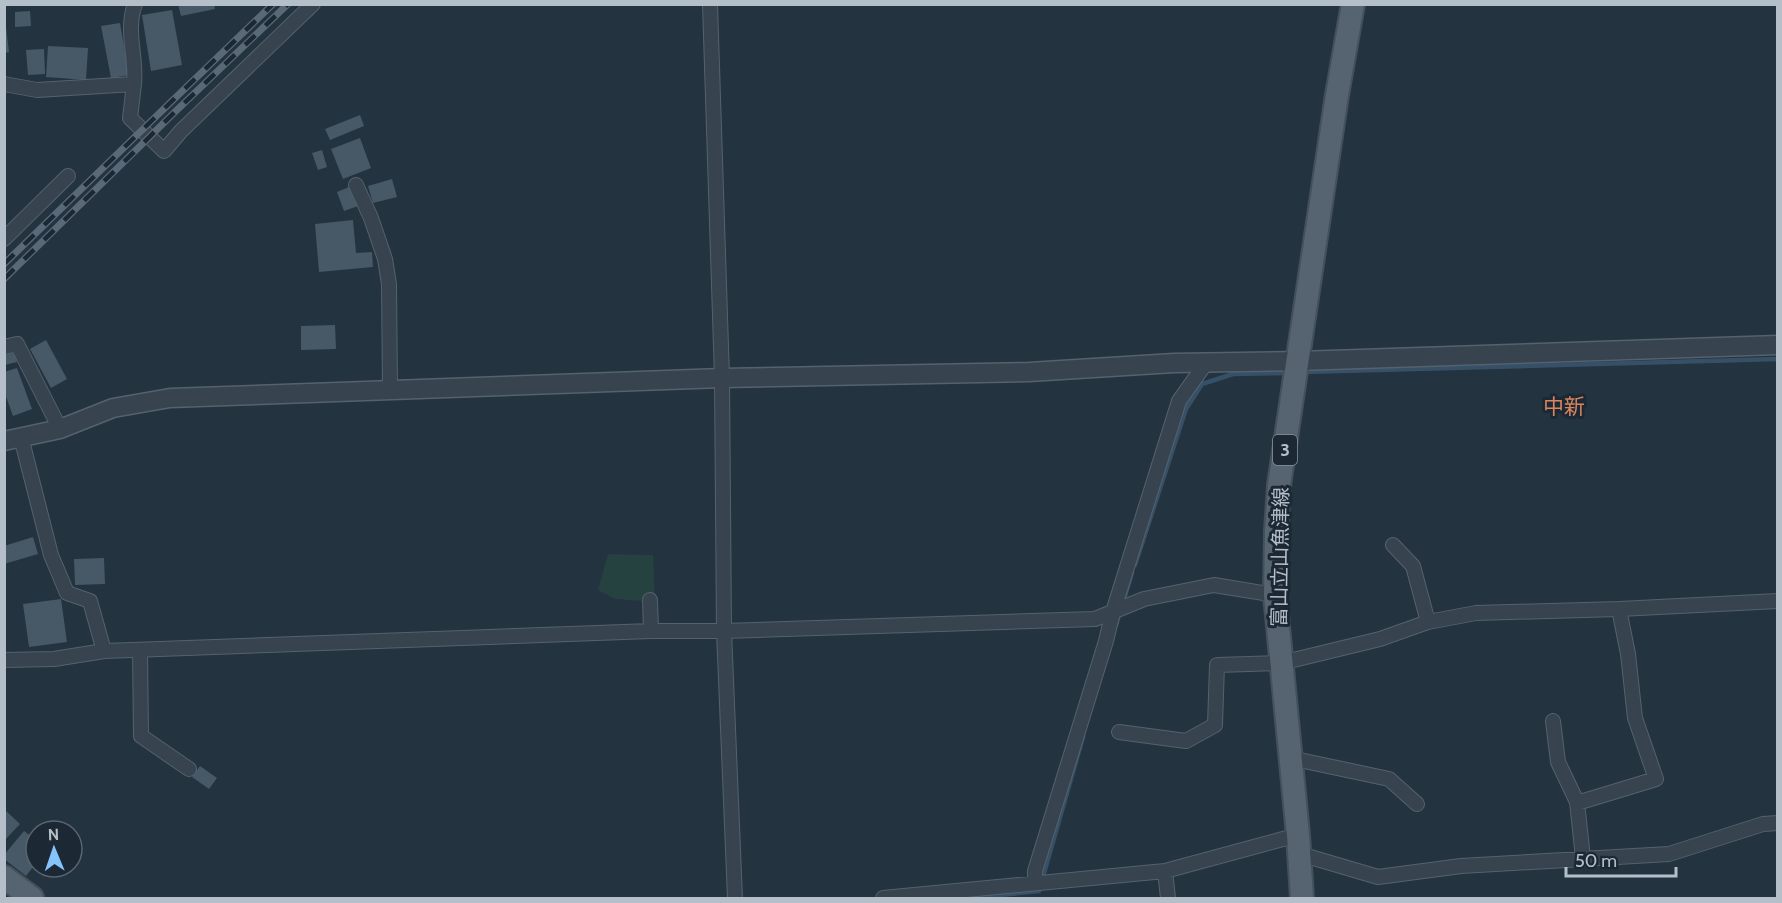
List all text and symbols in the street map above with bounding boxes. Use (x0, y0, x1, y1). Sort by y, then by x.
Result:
district label: 中新 (1543, 394, 1585, 419)
road number: 3 (1273, 435, 1297, 465)
street label: 富山立山魚津線 (1267, 487, 1293, 627)
north arrow (24, 819, 84, 879)
text: N (48, 825, 59, 844)
scale bar (1566, 840, 1676, 878)
text: 50 m (1575, 850, 1617, 872)

